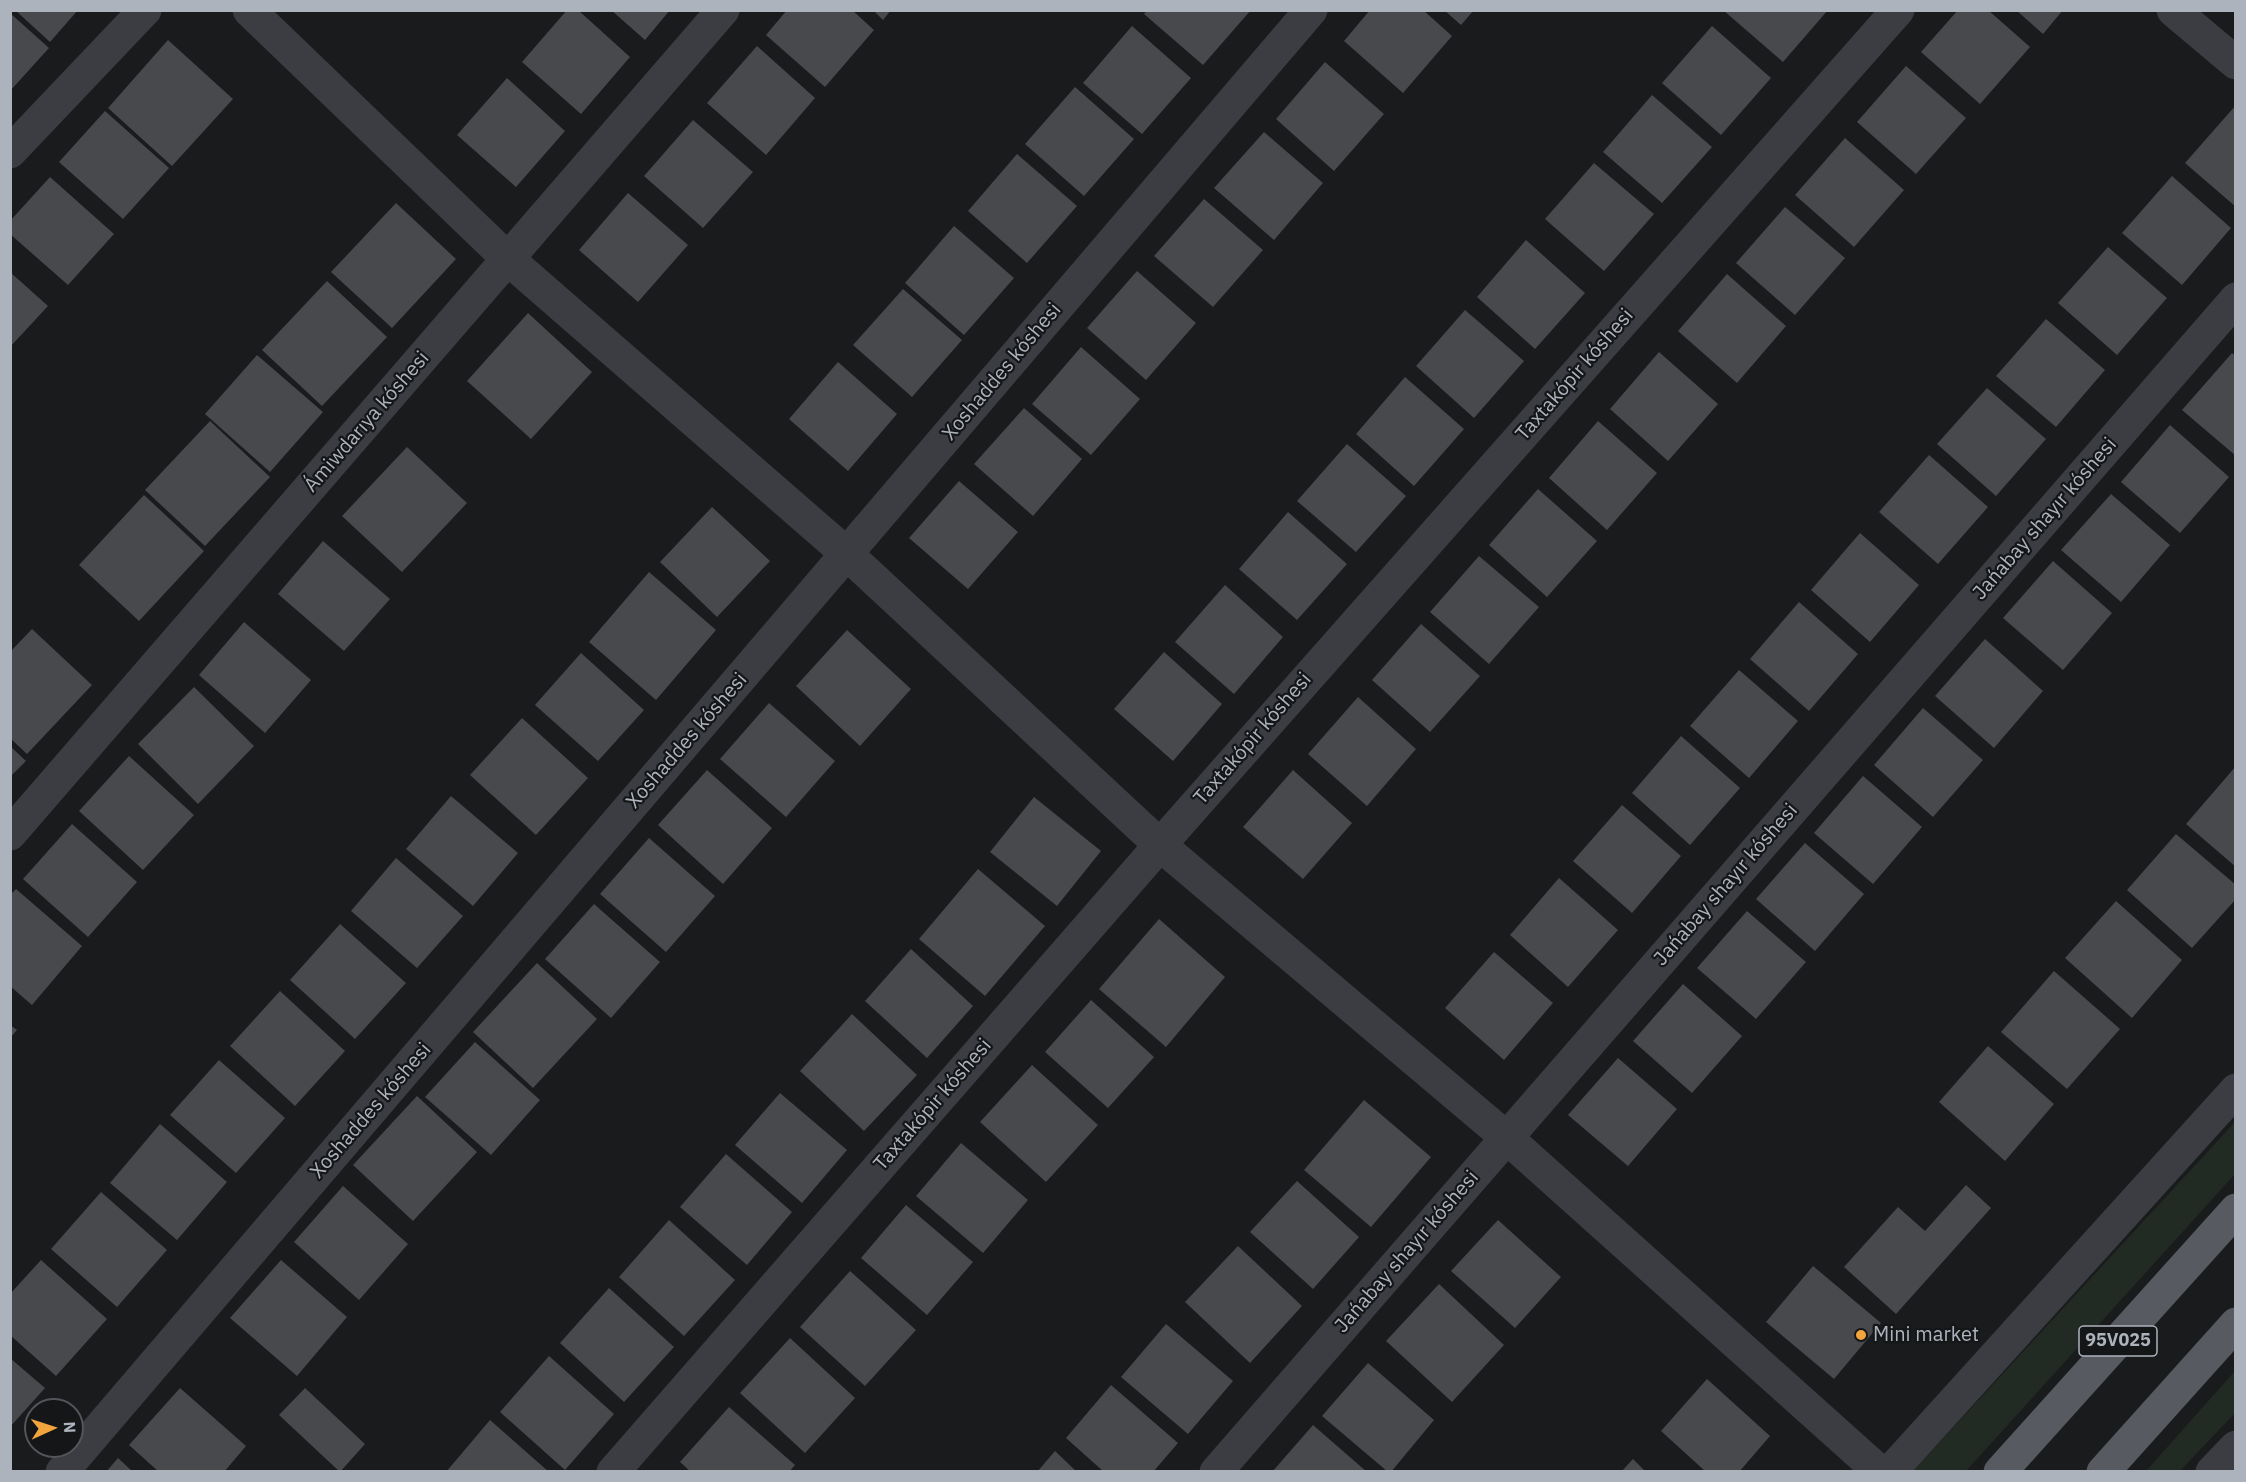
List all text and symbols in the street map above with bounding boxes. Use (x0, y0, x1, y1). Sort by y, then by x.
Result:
street label: Xoshaddes kóshesi (938, 298, 1066, 446)
street label: Taxtakópir kóshesi (1511, 304, 1639, 446)
street label: Ámiwdarıya kóshesi (299, 347, 435, 497)
street label: Jańabay shayır kóshesi (1968, 433, 2122, 605)
street label: Xoshaddes kóshesi (622, 668, 752, 814)
street label: Taxtakópir kóshesi (1189, 668, 1317, 810)
street label: Jańabay shayır kóshesi (1649, 799, 1803, 971)
street label: Taxtakópir kóshesi (869, 1034, 997, 1176)
street label: Xoshaddes kóshesi (306, 1038, 436, 1184)
street label: Jańabay shayır kóshesi (1330, 1166, 1484, 1338)
place label: Mini market (1873, 1323, 1979, 1347)
road number: 95V025 (2079, 1326, 2157, 1356)
marker: Mini market (1854, 1328, 1868, 1342)
north arrow (24, 1398, 84, 1458)
text: N (60, 1421, 80, 1433)

